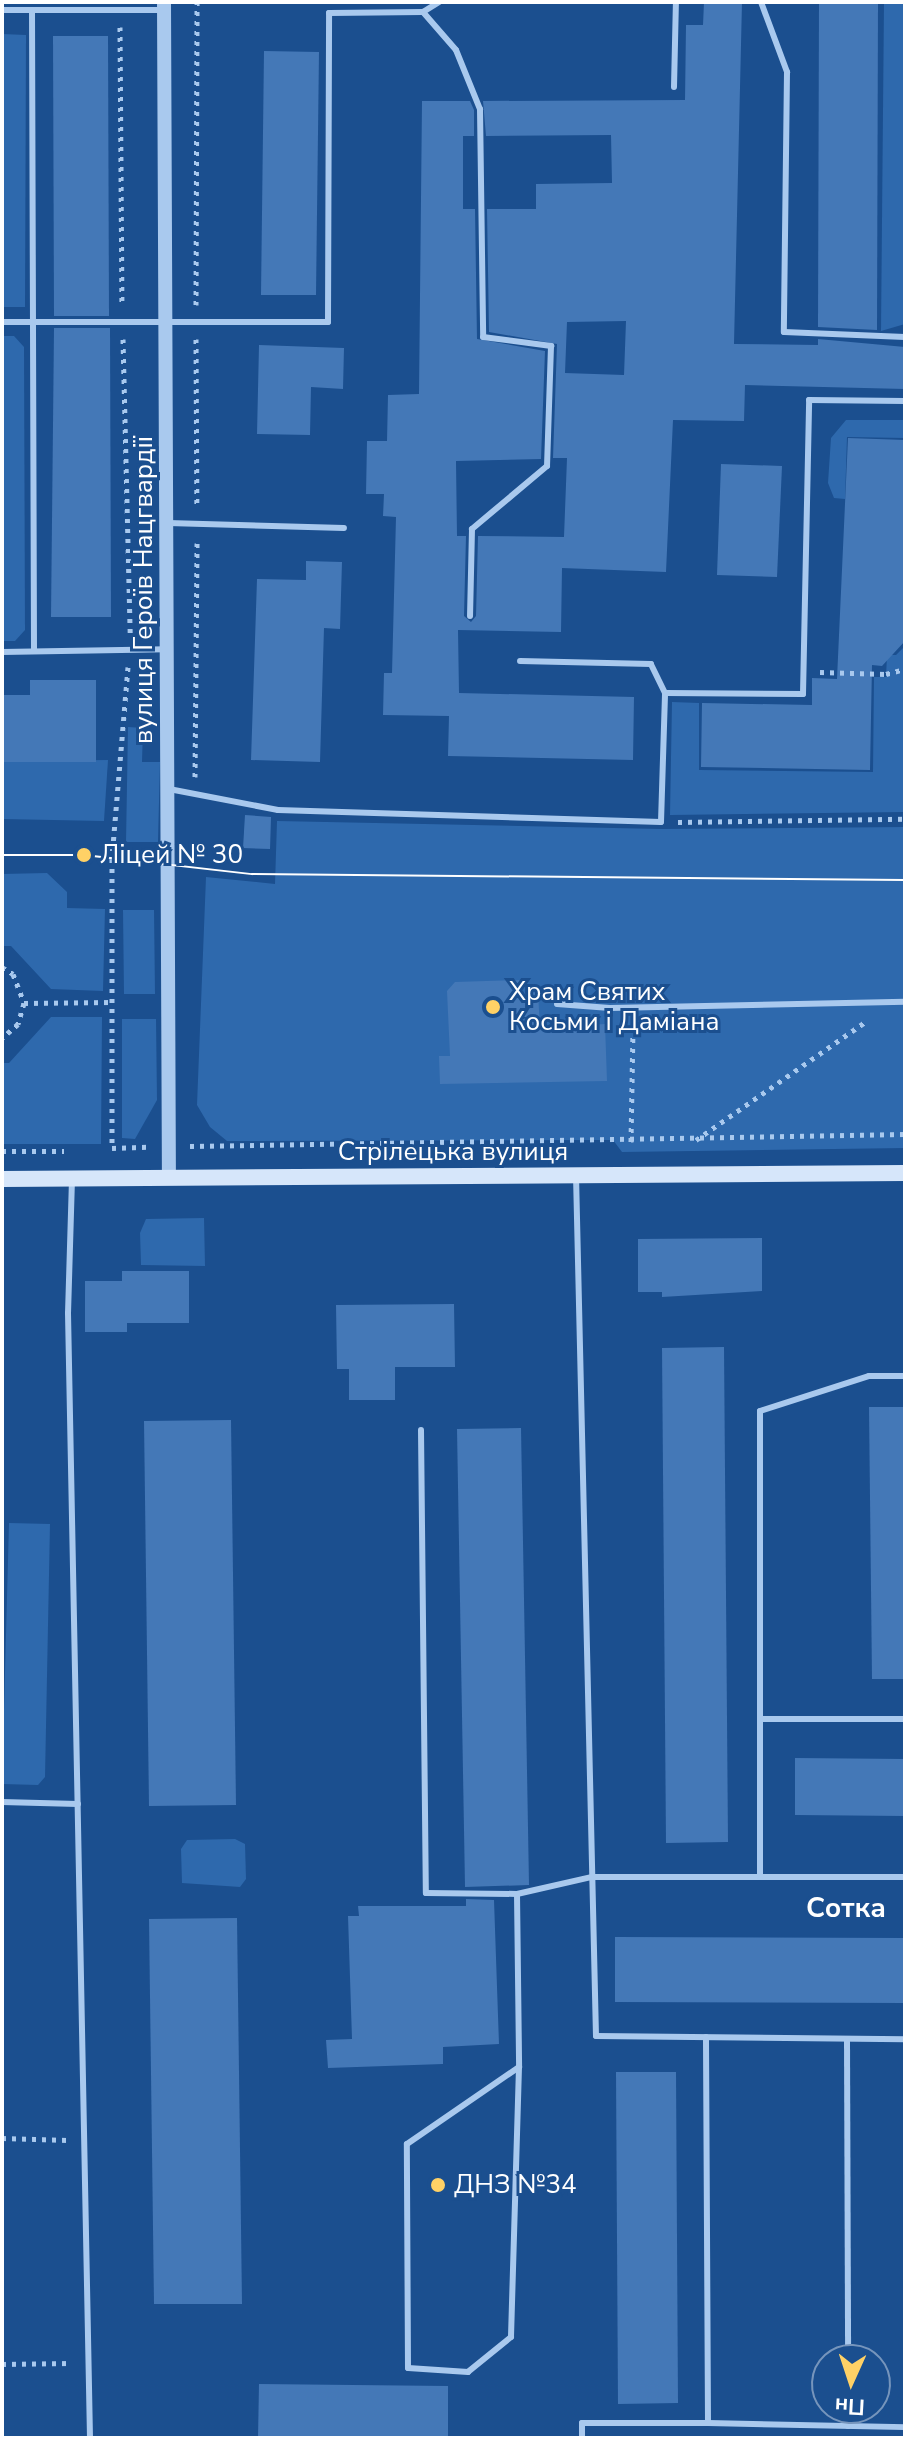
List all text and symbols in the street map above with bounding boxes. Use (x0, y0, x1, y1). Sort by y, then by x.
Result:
street label: вулиця Героїв Нацгвардії (128, 436, 160, 744)
place label: Ліцей № 30 (100, 839, 243, 871)
marker: Ліцей № 30 (75, 846, 93, 864)
place label: Храм Святих Косьми і Даміана (509, 976, 719, 1038)
marker: Храм Святих Косьми і Даміана (484, 998, 502, 1016)
street label: Стрілецька вулиця (338, 1136, 568, 1168)
district label: Сотка (806, 1891, 886, 1925)
place label: ДНЗ №34 (454, 2169, 577, 2201)
marker: ДНЗ №34 (429, 2176, 447, 2194)
north arrow (811, 2344, 891, 2424)
text: Пн (834, 2390, 866, 2422)

